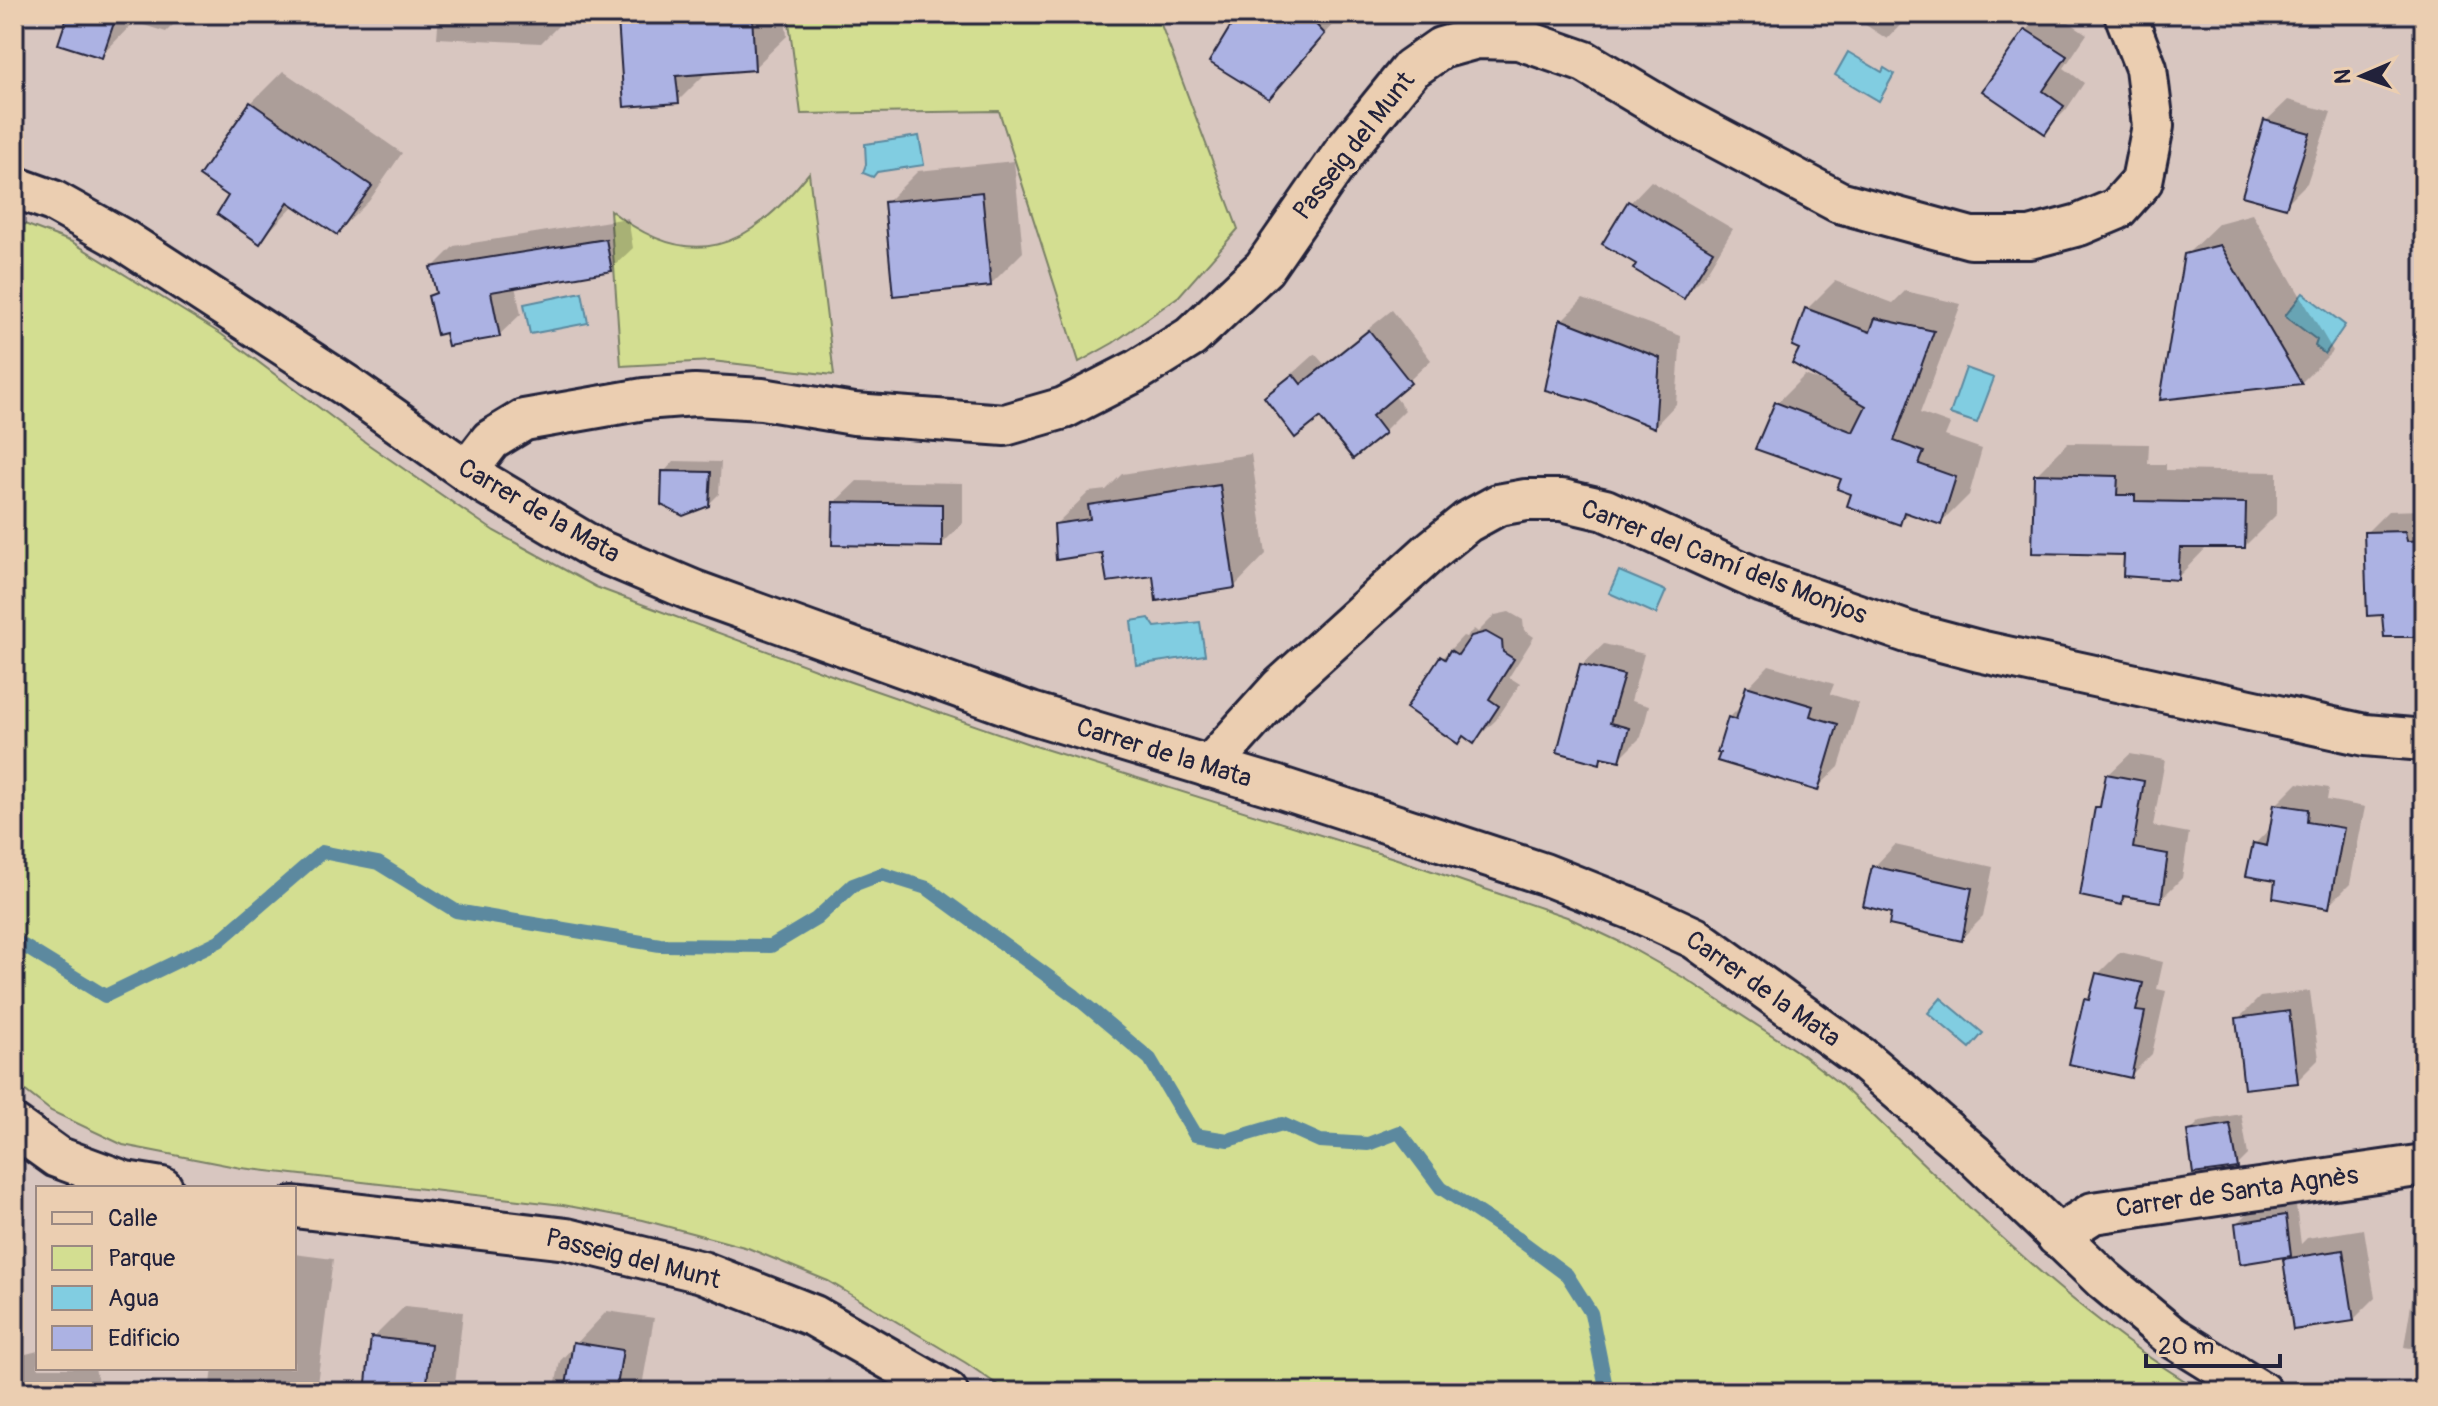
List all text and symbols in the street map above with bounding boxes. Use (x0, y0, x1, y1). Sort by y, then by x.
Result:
north arrow (2322, 36, 2402, 116)
street label: Passeig del Munt (1286, 65, 1422, 226)
text: N (2329, 69, 2357, 85)
street label: Carrer de la Mata (452, 452, 626, 570)
street label: Carrer del Camí dels Monjos (1577, 493, 1872, 631)
street label: Carrer de la Mata (1072, 711, 1256, 795)
street label: Carrer de la Mata (1679, 924, 1847, 1054)
street label: Carrer de Santa Agnès (2114, 1159, 2361, 1225)
legend (36, 1186, 296, 1370)
text: Calle (108, 1204, 157, 1233)
street label: Passeig del Munt (542, 1222, 724, 1296)
text: Parque (108, 1244, 175, 1273)
text: Agua (108, 1284, 159, 1313)
scale bar (2146, 1318, 2280, 1368)
text: Edificio (108, 1324, 180, 1353)
text: 20 m (2158, 1332, 2214, 1361)

